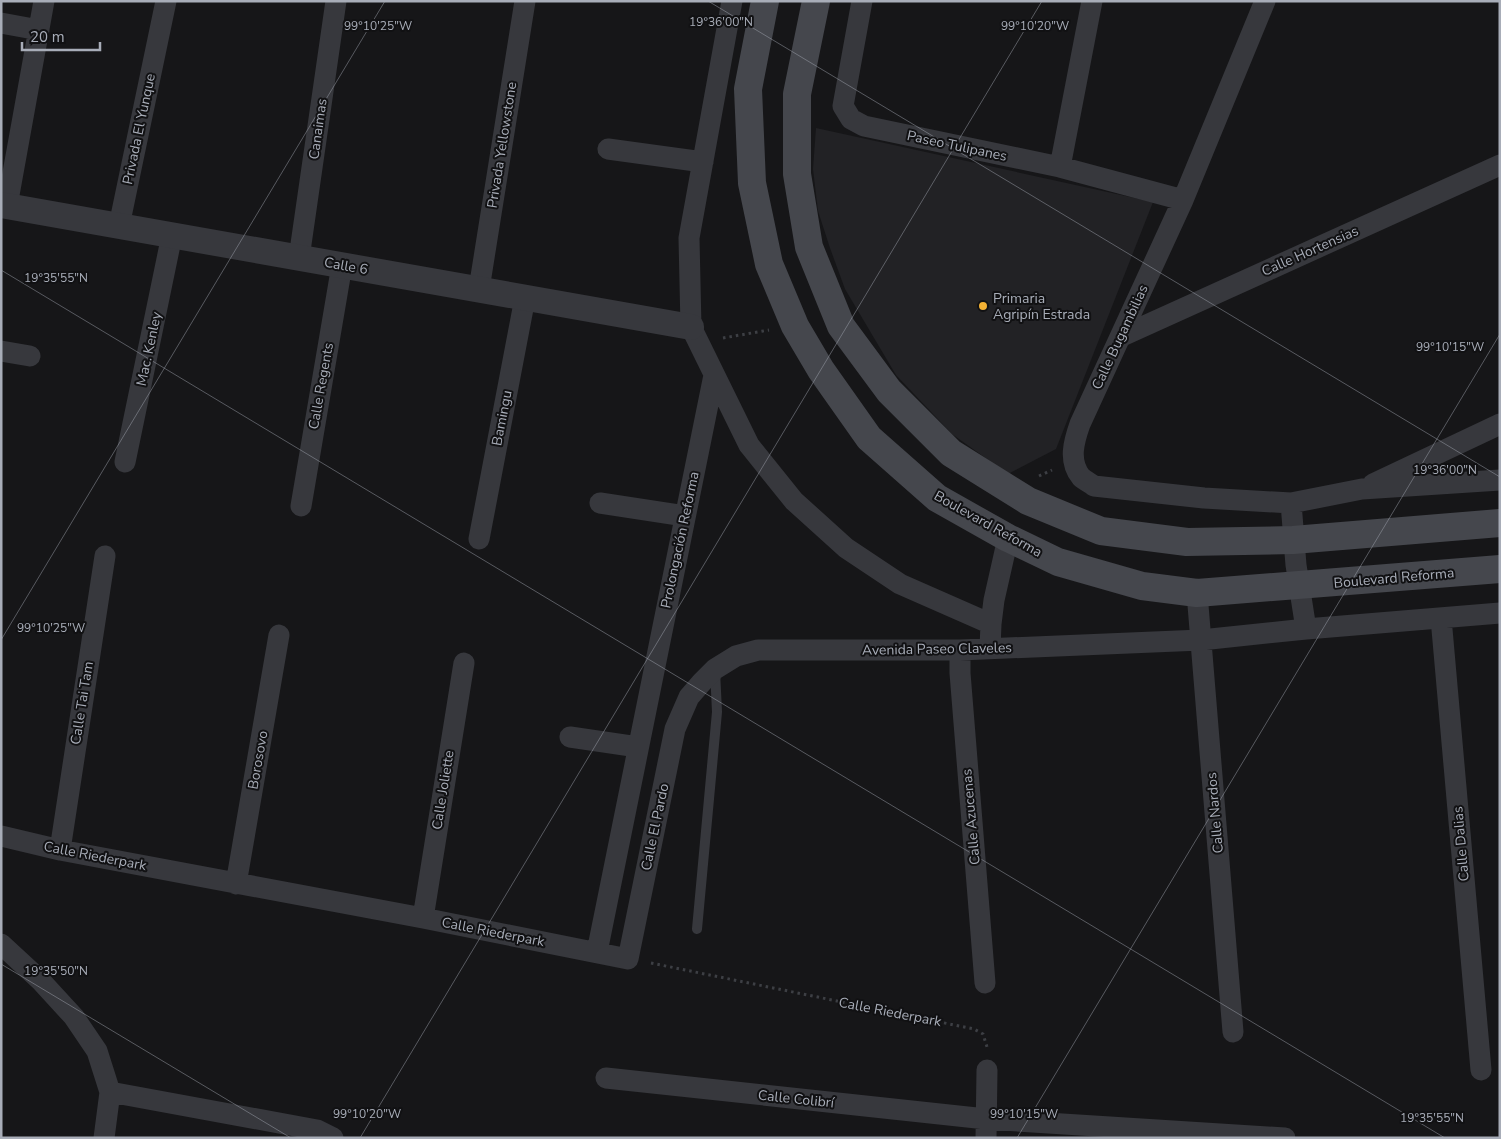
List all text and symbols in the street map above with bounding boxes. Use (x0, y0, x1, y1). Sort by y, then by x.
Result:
text: 19°36'00"N (689, 14, 753, 30)
text: 99°10'25"W (344, 18, 412, 34)
text: 99°10'20"W (1001, 18, 1069, 34)
scale bar (22, 20, 100, 52)
text: 20 m (30, 27, 65, 47)
street label: Privada El Yunque (118, 72, 160, 186)
street label: Privada Yellowstone (483, 81, 521, 209)
street label: Canaimas (304, 97, 332, 161)
street label: Paseo Tulipanes (905, 126, 1009, 166)
street label: Calle Hortensias (1259, 221, 1362, 281)
street label: Calle 6 (323, 253, 369, 279)
text: 19°35'55"N (24, 270, 88, 286)
street label: Calle Bugambilias (1087, 281, 1153, 393)
place label: Primaria Agripín Estrada (993, 289, 1090, 324)
marker: Primaria Agripín Estrada (977, 300, 989, 312)
street label: Mac. Kenley (132, 309, 166, 388)
text: 99°10'15"W (1416, 339, 1484, 355)
street label: Calle Regents (304, 341, 338, 431)
street label: Bamingu (487, 389, 517, 447)
text: 19°36'00"N (1413, 462, 1477, 478)
street label: Prolongación Reforma (656, 470, 704, 610)
street label: Boulevard Reforma (930, 486, 1046, 562)
street label: Boulevard Reforma (1333, 563, 1455, 593)
text: 99°10'25"W (17, 620, 85, 636)
street label: Avenida Paseo Claveles (862, 638, 1012, 660)
street label: Calle Tai Tam (66, 660, 98, 746)
street label: Borosovo (243, 729, 273, 791)
street label: Calle Joliette (427, 749, 459, 831)
street label: Calle Azucenas (957, 768, 985, 866)
street label: Calle Nardos (1202, 771, 1228, 854)
street label: Calle El Pardo (636, 781, 674, 872)
street label: Calle Dalias (1448, 805, 1474, 882)
street label: Calle Riederpark (42, 837, 149, 875)
street label: Calle Riederpark (440, 913, 547, 951)
text: 19°35'50"N (24, 963, 88, 979)
street label: Calle Riederpark (837, 993, 944, 1031)
street label: Calle Colibrí (757, 1086, 836, 1113)
text: 99°10'20"W (333, 1106, 401, 1122)
text: 99°10'15"W (990, 1106, 1058, 1122)
text: 19°35'55"N (1400, 1110, 1464, 1126)

